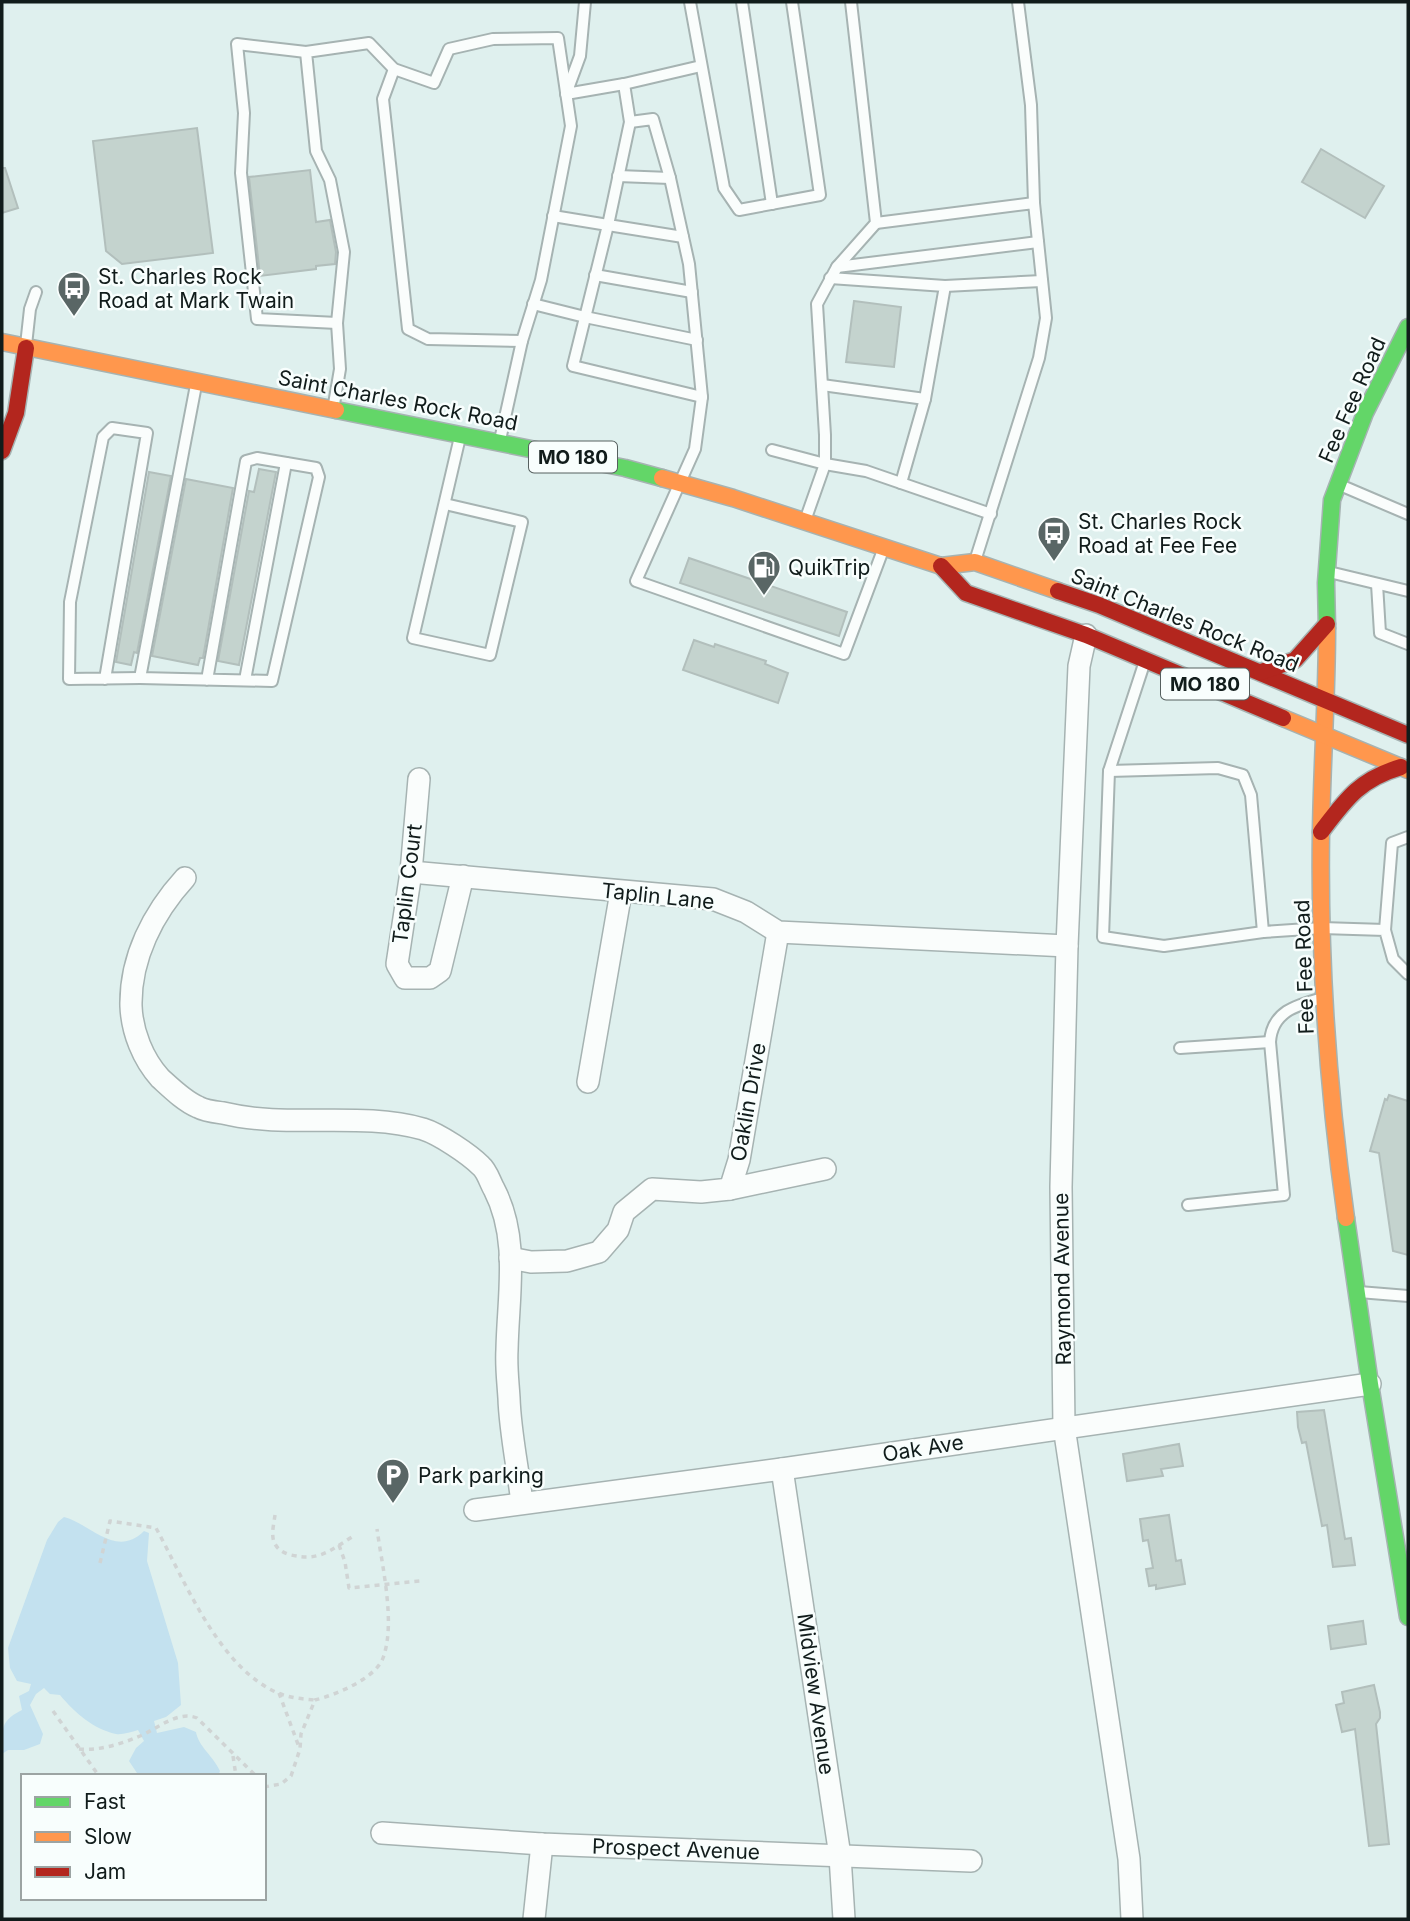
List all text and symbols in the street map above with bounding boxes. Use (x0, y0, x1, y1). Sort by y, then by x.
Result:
place label: St. Charles Rock Road at Mark Twain (98, 264, 294, 313)
bus stop icon: St. Charles Rock Road at Mark Twain (55, 269, 93, 318)
street label: Fee Fee Road (1313, 333, 1391, 467)
street label: Saint Charles Rock Road (276, 364, 520, 436)
road number: MO 180 (529, 442, 617, 472)
place label: St. Charles Rock Road at Fee Fee (1078, 509, 1242, 558)
bus stop icon: St. Charles Rock Road at Fee Fee (1035, 514, 1073, 563)
fuel station icon: QuikTrip (745, 548, 783, 597)
place label: QuikTrip (788, 555, 870, 580)
street label: Saint Charles Rock Road (1067, 563, 1303, 677)
road number: MO 180 (1161, 668, 1249, 699)
street label: Taplin Court (387, 822, 427, 945)
street label: Taplin Lane (600, 878, 716, 914)
street label: Fee Fee Road (1289, 899, 1319, 1035)
street label: Oaklin Drive (725, 1041, 771, 1163)
street label: Raymond Avenue (1048, 1192, 1076, 1366)
street label: Oak Ave (881, 1429, 965, 1467)
parking icon: Park parking (374, 1456, 412, 1505)
place label: Park parking (418, 1463, 544, 1488)
street label: Midview Avenue (792, 1612, 840, 1776)
legend (21, 1774, 266, 1900)
text: Fast (84, 1789, 126, 1814)
text: Slow (84, 1824, 132, 1849)
street label: Prospect Avenue (591, 1834, 761, 1864)
text: Jam (84, 1859, 126, 1884)

